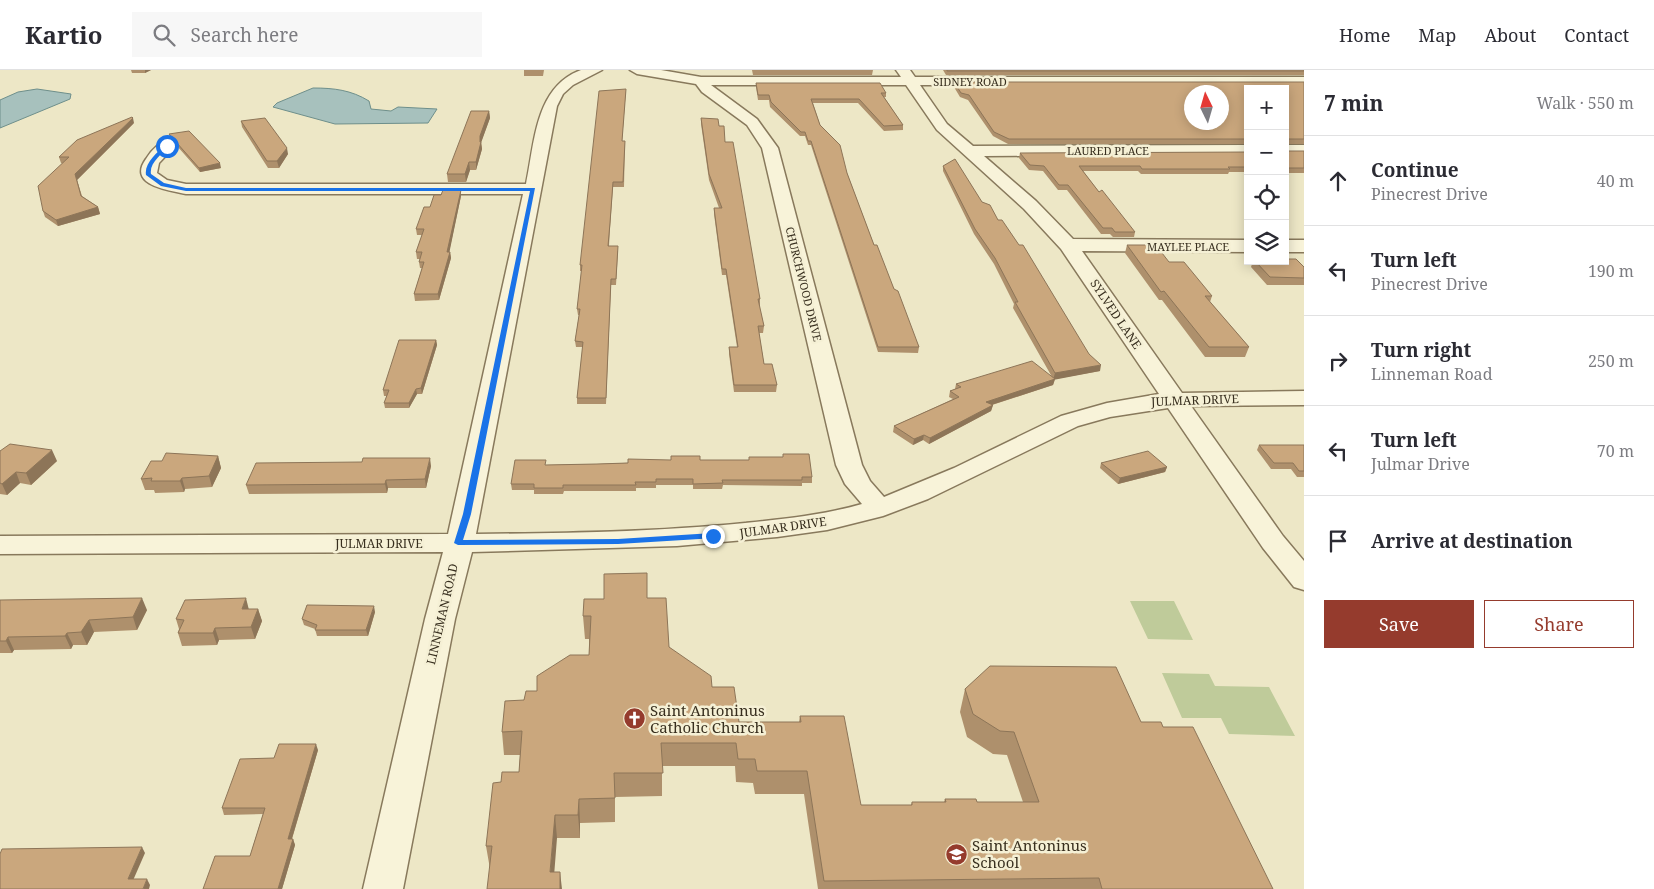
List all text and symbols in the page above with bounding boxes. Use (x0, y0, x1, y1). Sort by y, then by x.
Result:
search box (132, 12, 482, 57)
text: Kartio (25, 18, 102, 51)
icon: search (150, 21, 178, 49)
text: Search here (190, 22, 298, 48)
text: Home (1339, 23, 1390, 47)
text: Map (1418, 23, 1456, 47)
text: About (1484, 23, 1536, 47)
text: Contact (1564, 23, 1629, 47)
street label: SIDNEY ROAD (933, 74, 1007, 89)
north arrow (1184, 85, 1229, 130)
map controls (1244, 85, 1289, 265)
button: + (1244, 85, 1289, 130)
text: 7 min (1324, 89, 1383, 117)
text: Walk · 550 m (1537, 92, 1634, 114)
button: − (1244, 130, 1289, 175)
route start (156, 135, 179, 158)
street label: LAURED PLACE (1067, 143, 1149, 158)
text: Continue (1371, 157, 1459, 183)
icon: ahead (1324, 167, 1352, 195)
text: 40 m (1597, 170, 1634, 192)
button: locate (1244, 175, 1289, 220)
text: Pinecrest Drive (1371, 183, 1488, 205)
button: layers (1244, 220, 1289, 265)
street label: CHURCHWOOD DRIVE (782, 225, 826, 343)
street label: MAYLEE PLACE (1147, 239, 1229, 254)
text: Turn left (1371, 247, 1457, 273)
icon: left (1324, 257, 1352, 285)
text: 190 m (1588, 260, 1634, 282)
text: Pinecrest Drive (1371, 273, 1488, 295)
street label: SYLVED LANE (1086, 276, 1146, 352)
text: Turn right (1371, 337, 1471, 363)
icon: right (1324, 347, 1352, 375)
text: 250 m (1588, 350, 1634, 372)
text: Linneman Road (1371, 363, 1492, 385)
street label: JULMAR DRIVE (1150, 390, 1239, 410)
text: Turn left (1371, 427, 1457, 453)
icon: left (1324, 437, 1352, 465)
text: 70 m (1597, 440, 1634, 462)
text: Julmar Drive (1371, 453, 1470, 475)
street label: JULMAR DRIVE (737, 512, 828, 542)
route end (702, 525, 725, 548)
icon: arrive (1324, 527, 1352, 555)
text: Arrive at destination (1371, 528, 1573, 554)
street label: JULMAR DRIVE (334, 535, 423, 552)
street label: LINNEMAN ROAD (422, 562, 462, 666)
button: Save (1324, 600, 1474, 648)
button: Share (1484, 600, 1634, 648)
place label: Saint Antoninus Catholic Church (650, 700, 765, 737)
church icon: Saint Antoninus Catholic Church (622, 707, 646, 731)
place label: Saint Antoninus School (972, 835, 1087, 872)
school or university icon: Saint Antoninus School (944, 842, 968, 866)

